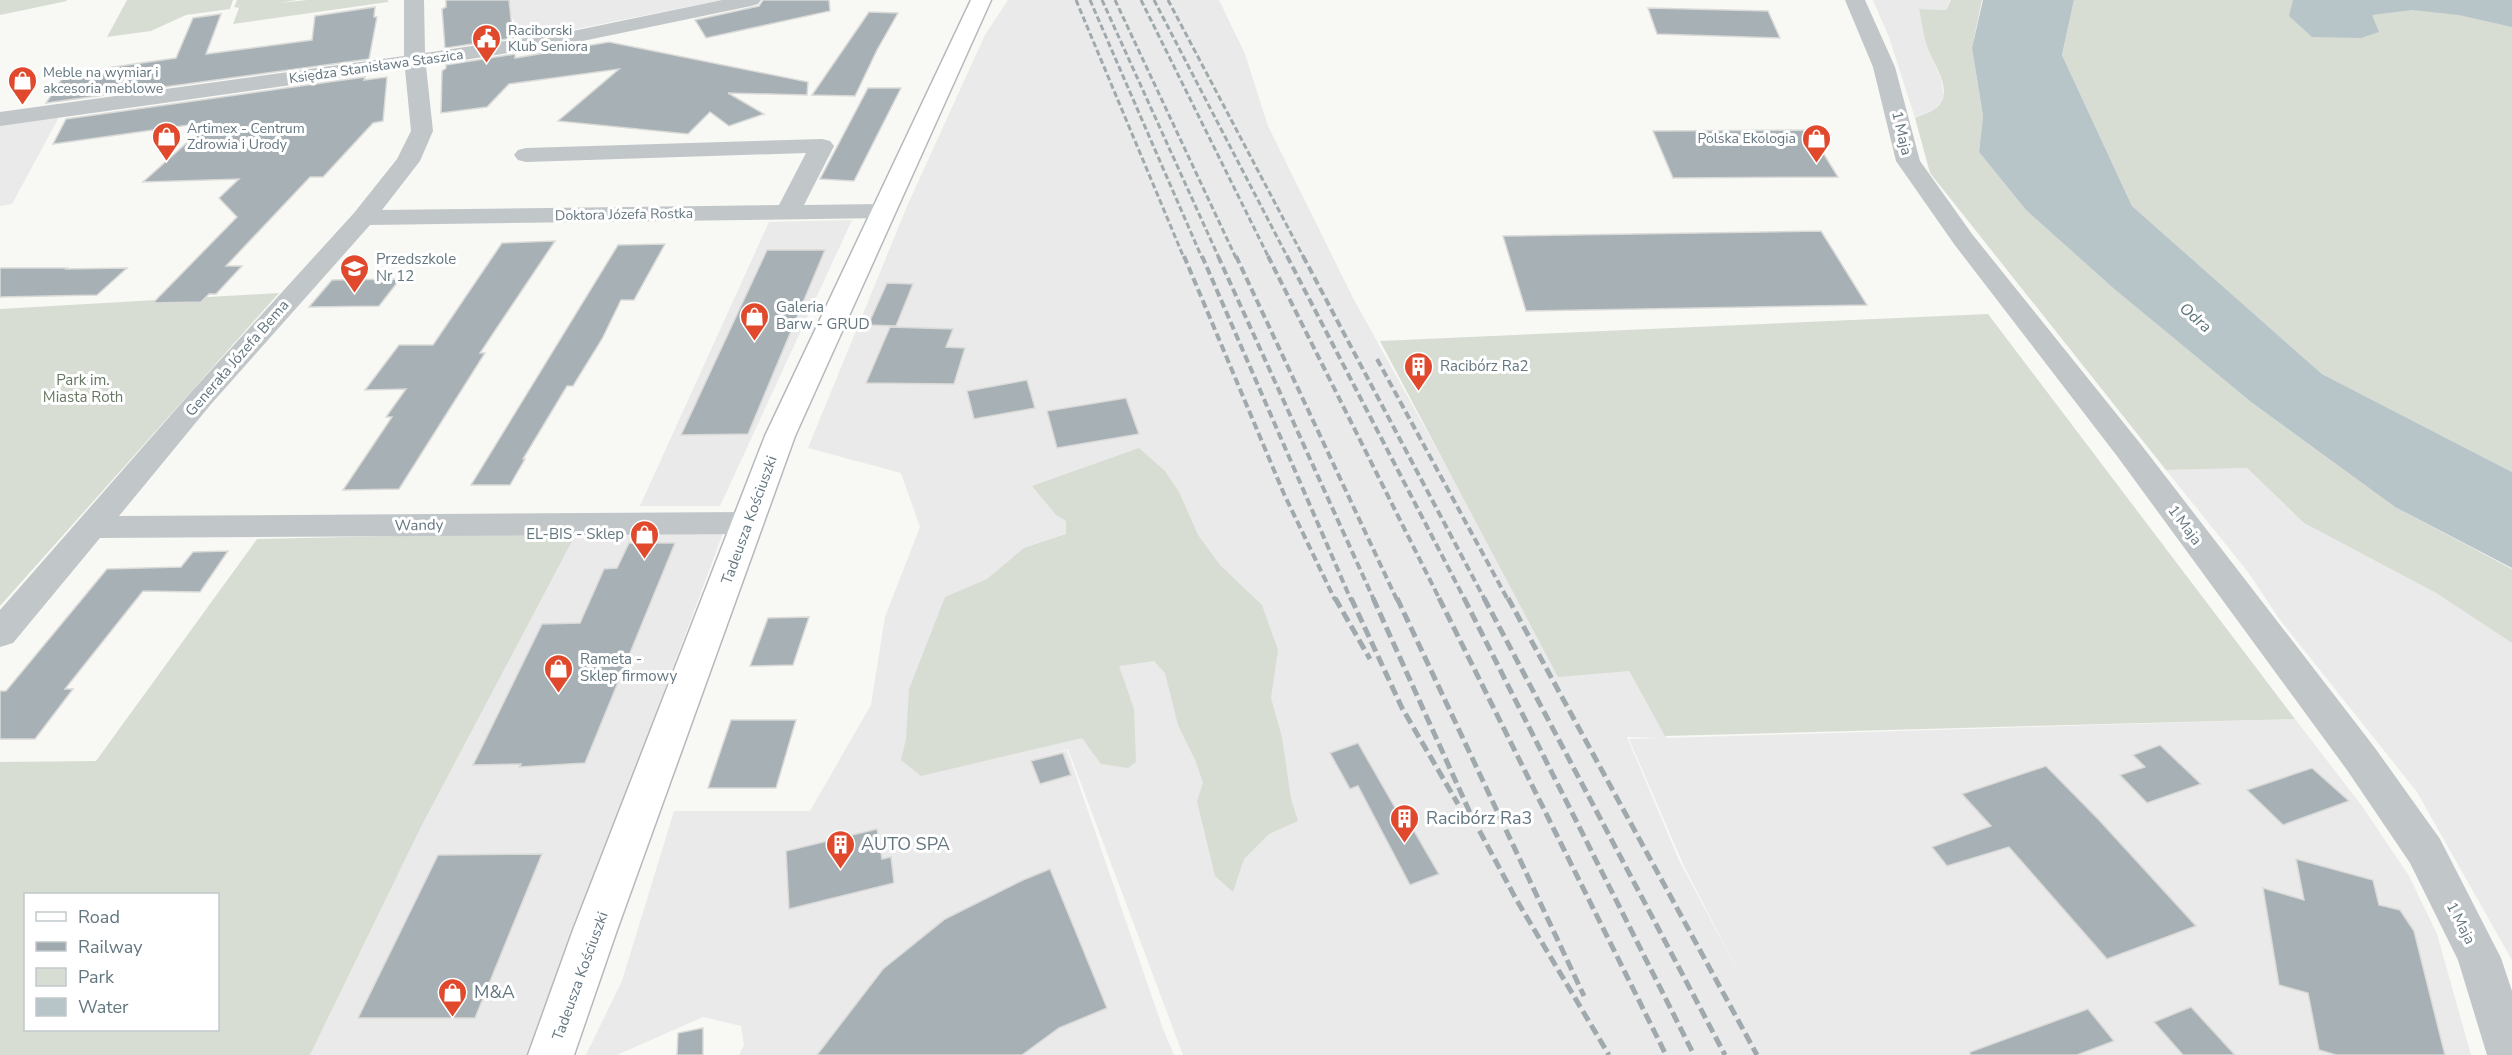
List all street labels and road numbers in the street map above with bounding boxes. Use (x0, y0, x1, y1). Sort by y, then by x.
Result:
street label: Księdza Stanisława Staszica (288, 45, 464, 88)
street label: 1 Maja (1887, 109, 1917, 157)
street label: Doktora Józefa Rostka (555, 204, 693, 225)
street label: Generała Józefa Bema (181, 295, 293, 421)
street label: Tadeusza Kościuszki (716, 453, 782, 587)
street label: 1 Maja (2163, 501, 2207, 549)
street label: Wandy (395, 515, 444, 535)
street label: 1 Maja (2442, 898, 2480, 948)
street label: Tadeusza Kościuszki (547, 909, 613, 1043)

